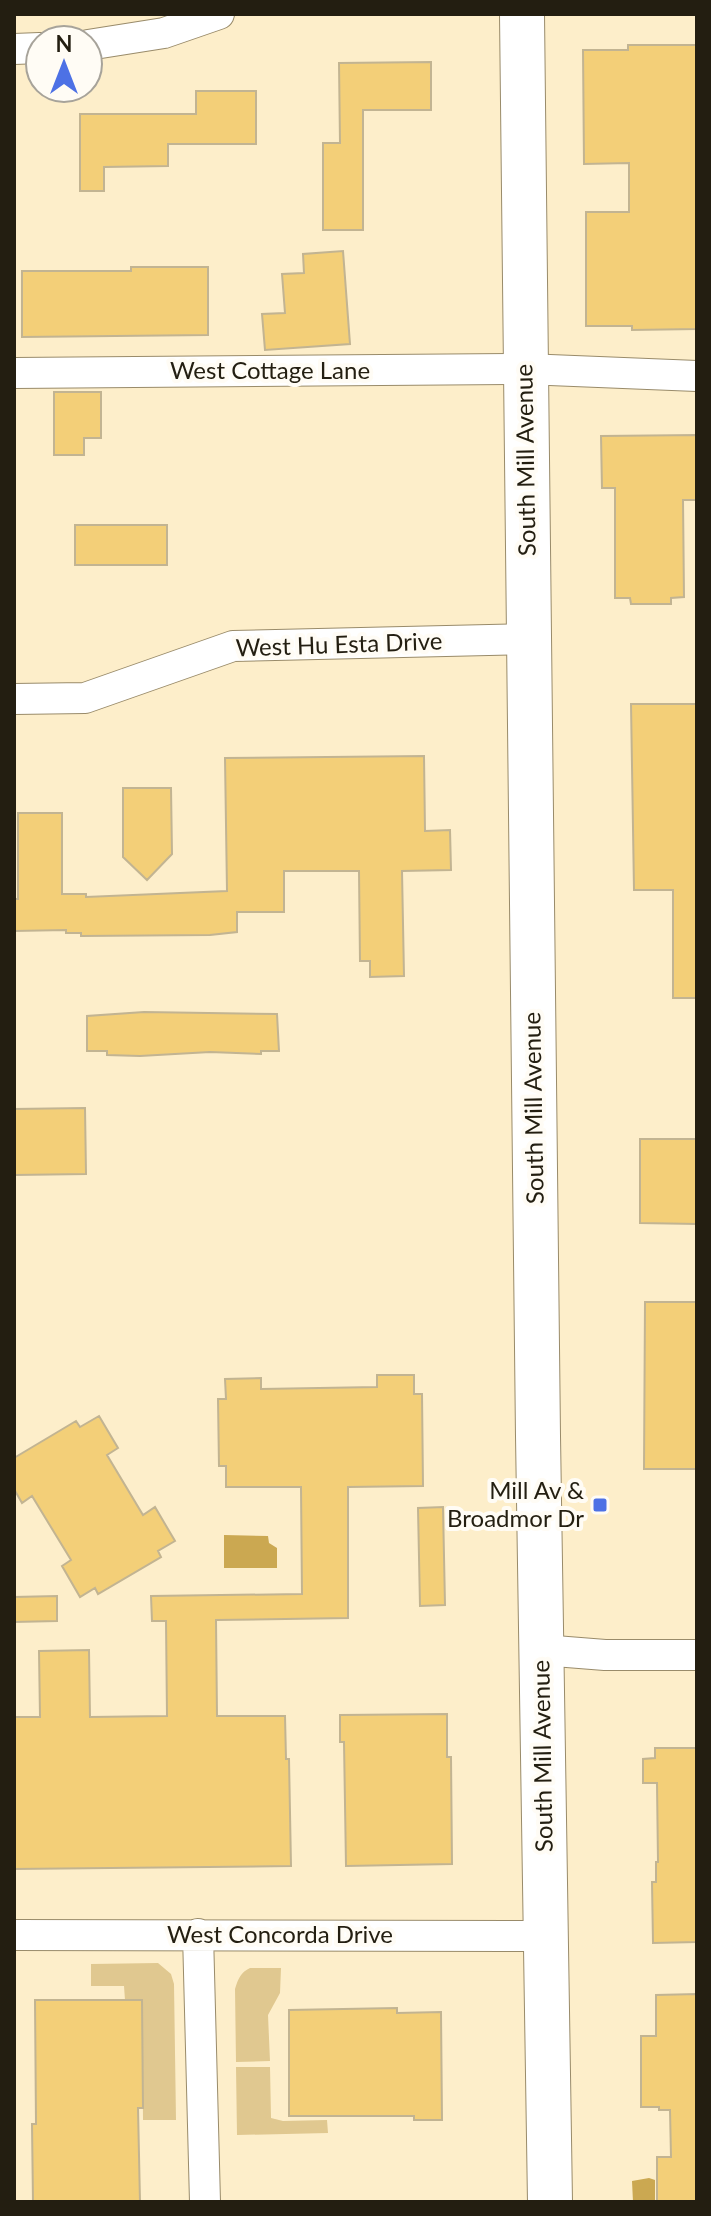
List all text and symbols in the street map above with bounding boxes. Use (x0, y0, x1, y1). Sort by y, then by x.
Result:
north arrow (24, 24, 104, 104)
text: N (56, 30, 72, 57)
street label: West Cottage Lane (170, 355, 370, 384)
street label: South Mill Avenue (508, 364, 541, 556)
street label: West Hu Esta Drive (235, 625, 443, 662)
street label: South Mill Avenue (516, 1012, 549, 1204)
place label: Mill Av & Broadmor Dr (447, 1475, 584, 1532)
marker: Mill Av & Broadmor Dr (591, 1496, 609, 1514)
street label: South Mill Avenue (525, 1660, 558, 1852)
street label: West Concorda Drive (167, 1919, 393, 1948)

